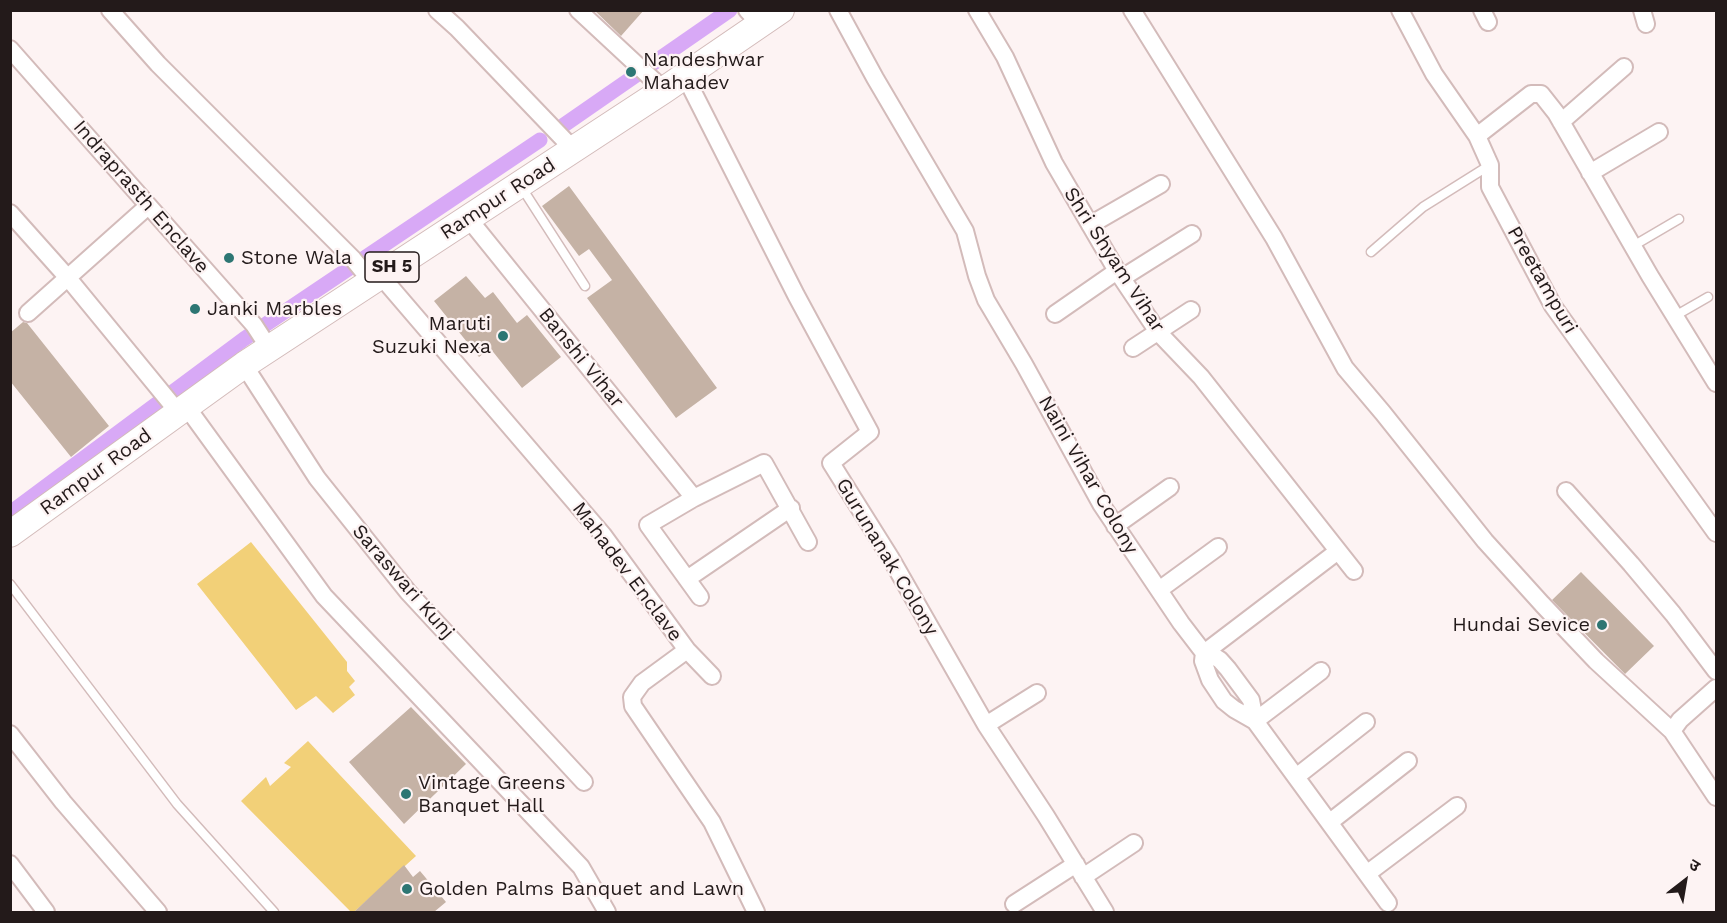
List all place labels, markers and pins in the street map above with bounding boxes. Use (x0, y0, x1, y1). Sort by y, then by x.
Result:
place label: Nandeshwar Mahadev (643, 48, 764, 95)
marker: Nandeshwar Mahadev (624, 65, 638, 79)
place label: Stone Wala (241, 246, 352, 270)
marker: Stone Wala (222, 251, 236, 265)
place label: Janki Marbles (207, 297, 342, 321)
marker: Janki Marbles (188, 302, 202, 316)
place label: Maruti Suzuki Nexa (372, 312, 491, 359)
marker: Maruti Suzuki Nexa (496, 329, 510, 343)
place label: Hundai Sevice (1452, 613, 1590, 637)
marker: Hundai Sevice (1595, 618, 1609, 632)
place label: Vintage Greens Banquet Hall (418, 771, 566, 818)
marker: Vintage Greens Banquet Hall (399, 787, 413, 801)
place label: Golden Palms Banquet and Lawn (419, 877, 744, 901)
marker: Golden Palms Banquet and Lawn (400, 882, 414, 896)

